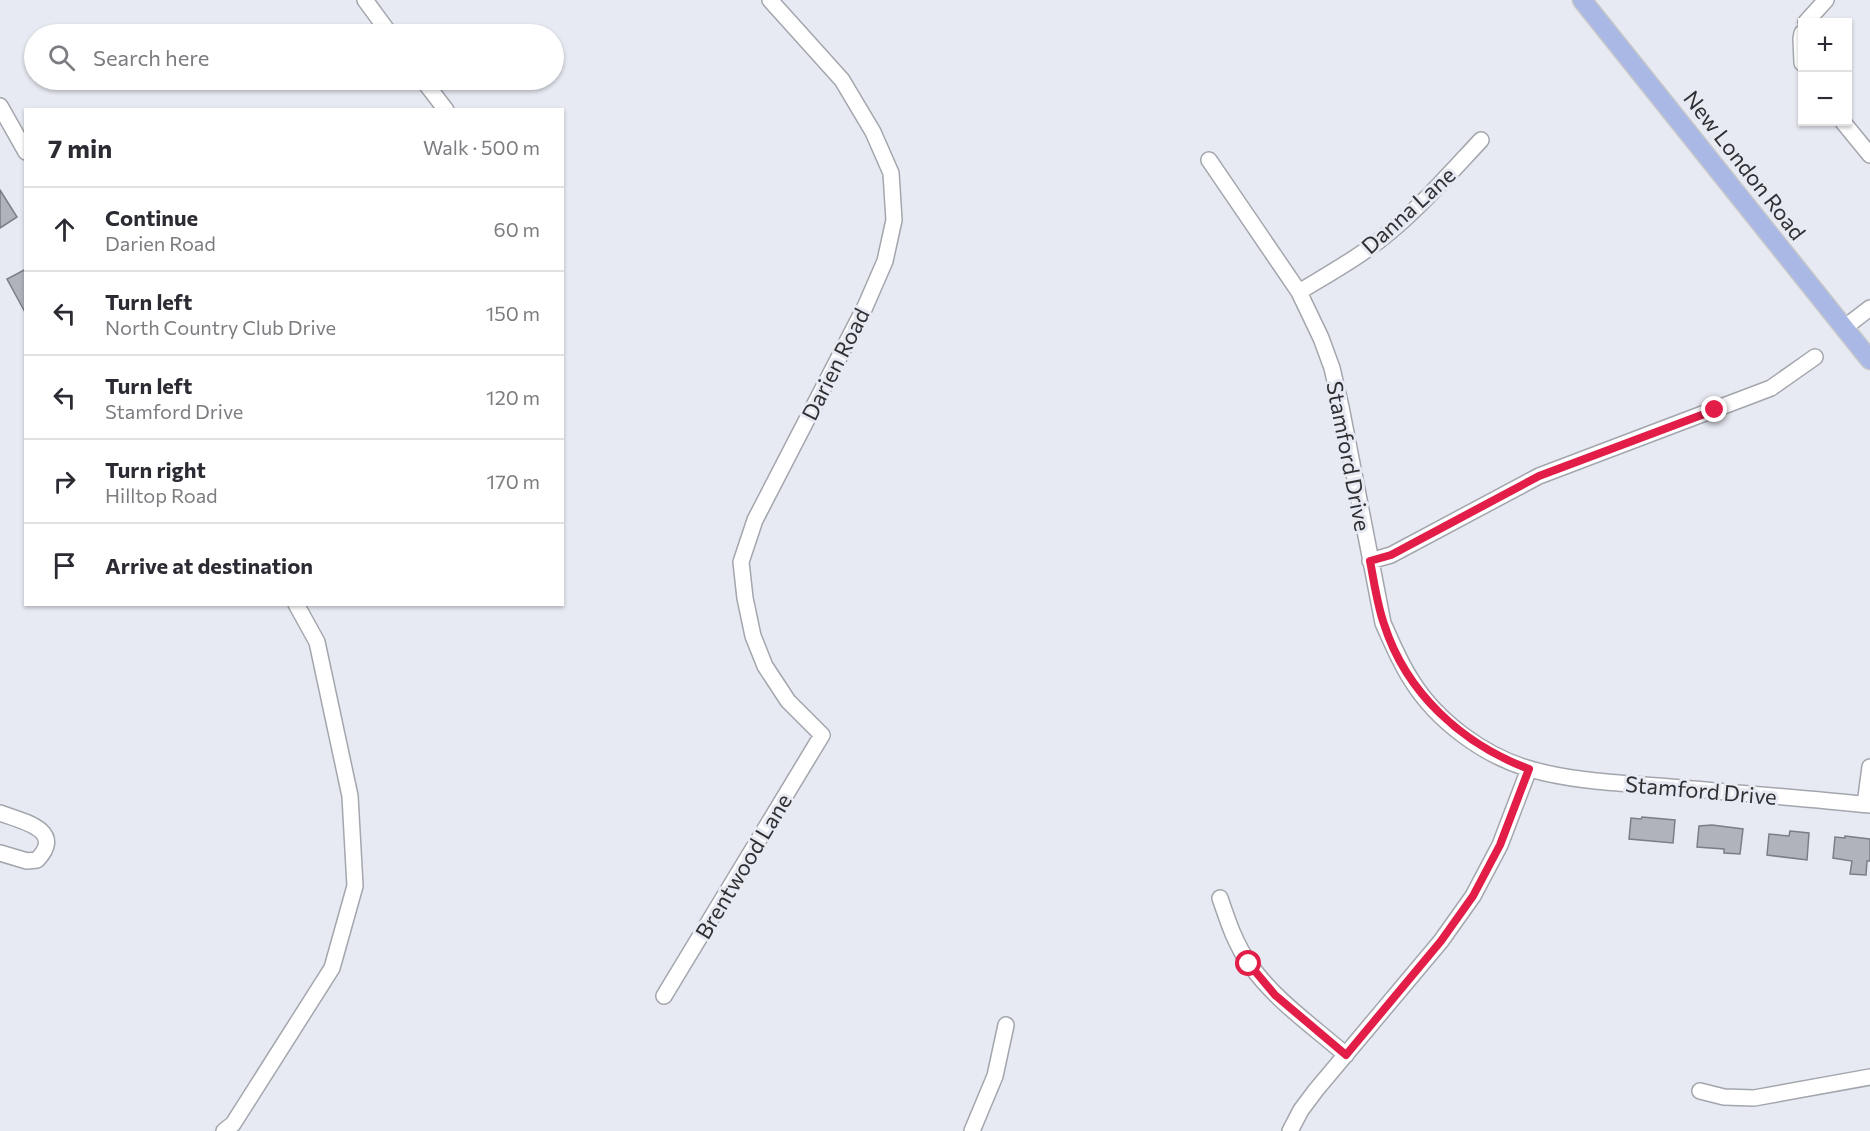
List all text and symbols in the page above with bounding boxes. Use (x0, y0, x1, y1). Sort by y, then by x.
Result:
map controls (1798, 18, 1852, 126)
button: + (1798, 18, 1852, 72)
search box (24, 24, 564, 90)
icon: search (45, 41, 78, 74)
text: Search here (93, 44, 209, 71)
button: − (1798, 72, 1852, 126)
street label: New London Road (1678, 85, 1812, 245)
text: 7 min (48, 132, 112, 163)
text: Walk · 500 m (423, 135, 540, 159)
street label: Danna Lane (1356, 161, 1460, 259)
text: Continue (105, 204, 198, 231)
icon: ahead (48, 213, 81, 246)
text: 60 m (494, 217, 540, 241)
text: Darien Road (105, 231, 216, 255)
text: Turn left (105, 288, 192, 315)
icon: left (48, 297, 81, 330)
text: 150 m (486, 301, 540, 325)
street label: Darien Road (795, 304, 875, 424)
text: North Country Club Drive (105, 315, 336, 339)
text: Turn left (105, 372, 192, 399)
street label: Stamford Drive (1321, 379, 1377, 533)
icon: left (48, 381, 81, 414)
text: 120 m (486, 385, 540, 409)
route end (1701, 396, 1727, 422)
text: Stamford Drive (105, 399, 243, 423)
text: Turn right (105, 456, 206, 483)
icon: right (48, 465, 81, 498)
text: 170 m (487, 469, 540, 493)
text: Hilltop Road (105, 483, 218, 507)
icon: arrive (48, 549, 81, 582)
text: Arrive at destination (105, 552, 313, 579)
street label: Stamford Drive (1624, 770, 1778, 810)
street label: Brentwood Lane (689, 789, 797, 943)
route start (1235, 950, 1261, 976)

